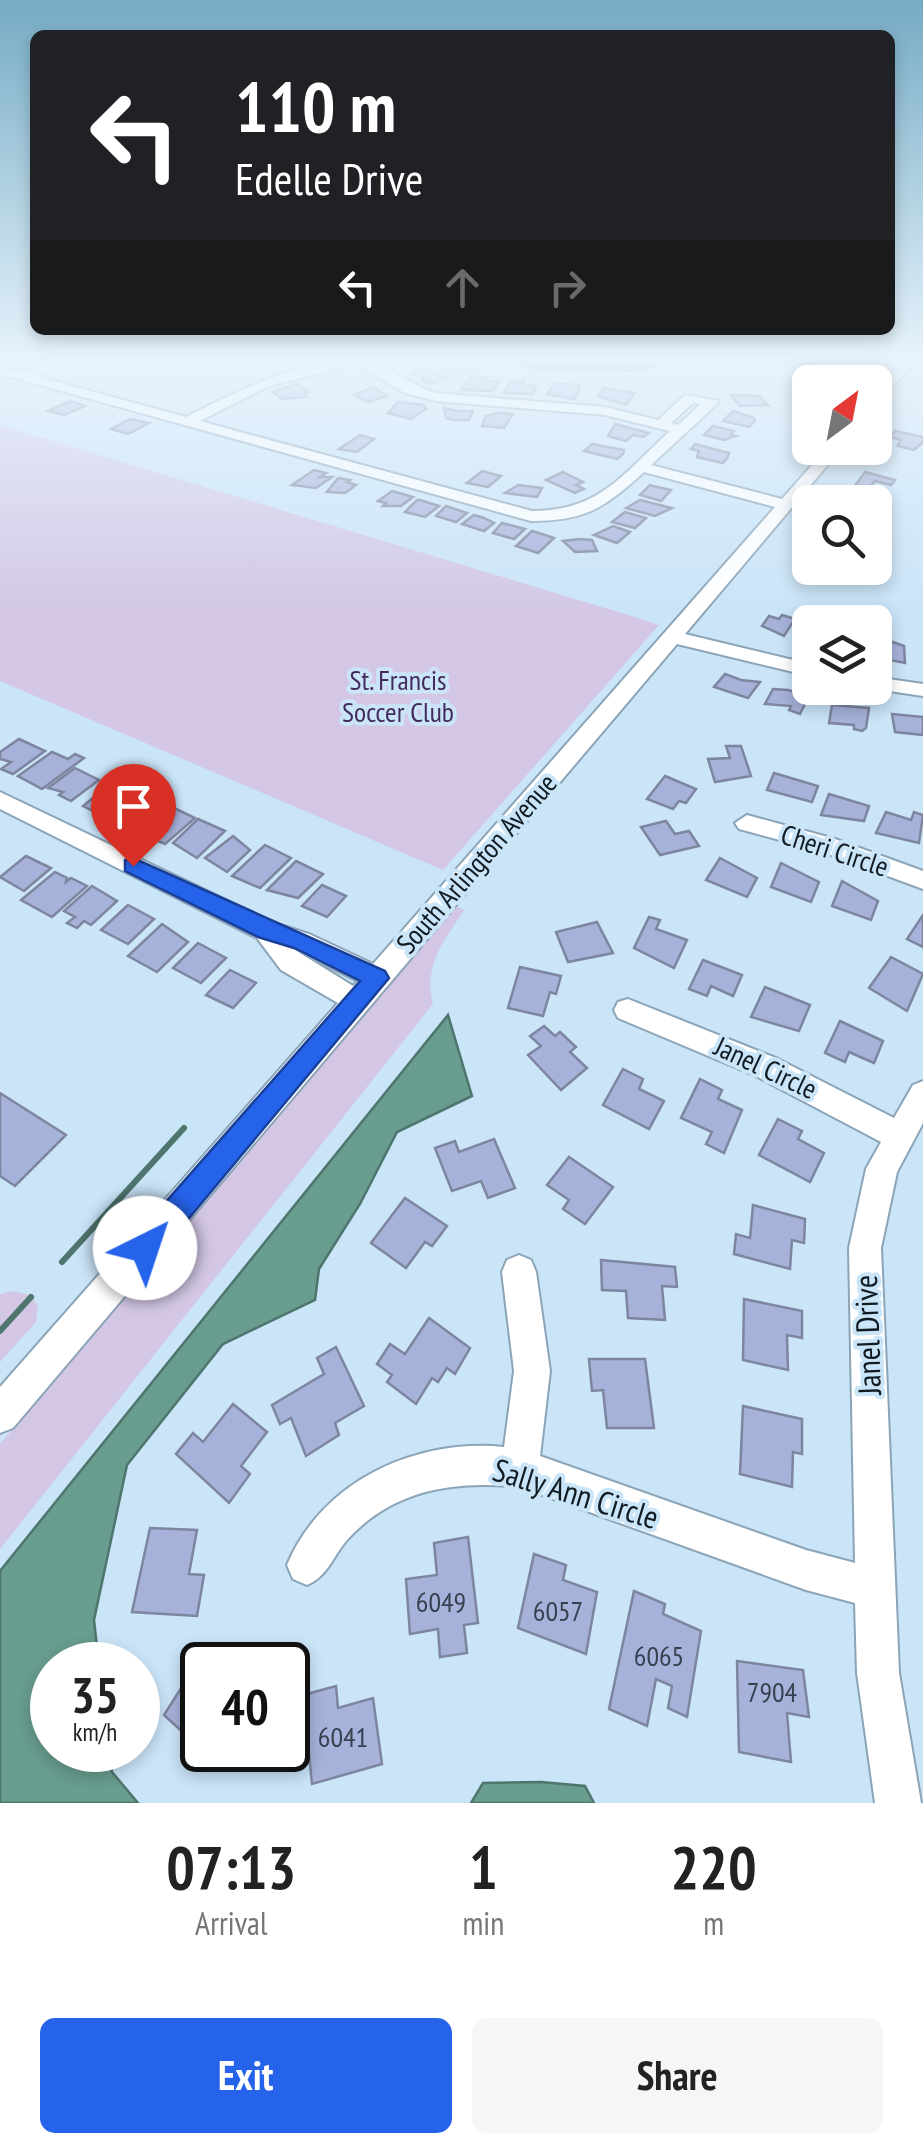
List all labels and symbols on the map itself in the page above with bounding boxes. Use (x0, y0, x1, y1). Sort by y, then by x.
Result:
north arrow (792, 365, 892, 465)
park label: St. Francis Soccer Club (342, 661, 454, 730)
pin (91, 764, 176, 867)
street label: South Arlington Avenue (388, 765, 564, 961)
street label: Cheri Circle (776, 815, 894, 885)
street label: Janel Circle (708, 1027, 823, 1107)
position arrow (93, 1196, 197, 1300)
street label: Janel Drive (844, 1274, 890, 1397)
street label: Sally Ann Circle (488, 1448, 664, 1538)
house number: 6049 (416, 1583, 466, 1620)
house number: 6057 (533, 1592, 583, 1629)
house number: 6065 (634, 1637, 684, 1674)
speed limit sign: 40 (180, 1642, 310, 1772)
house number: 7904 (747, 1673, 798, 1710)
house number: 6041 (318, 1718, 368, 1755)

